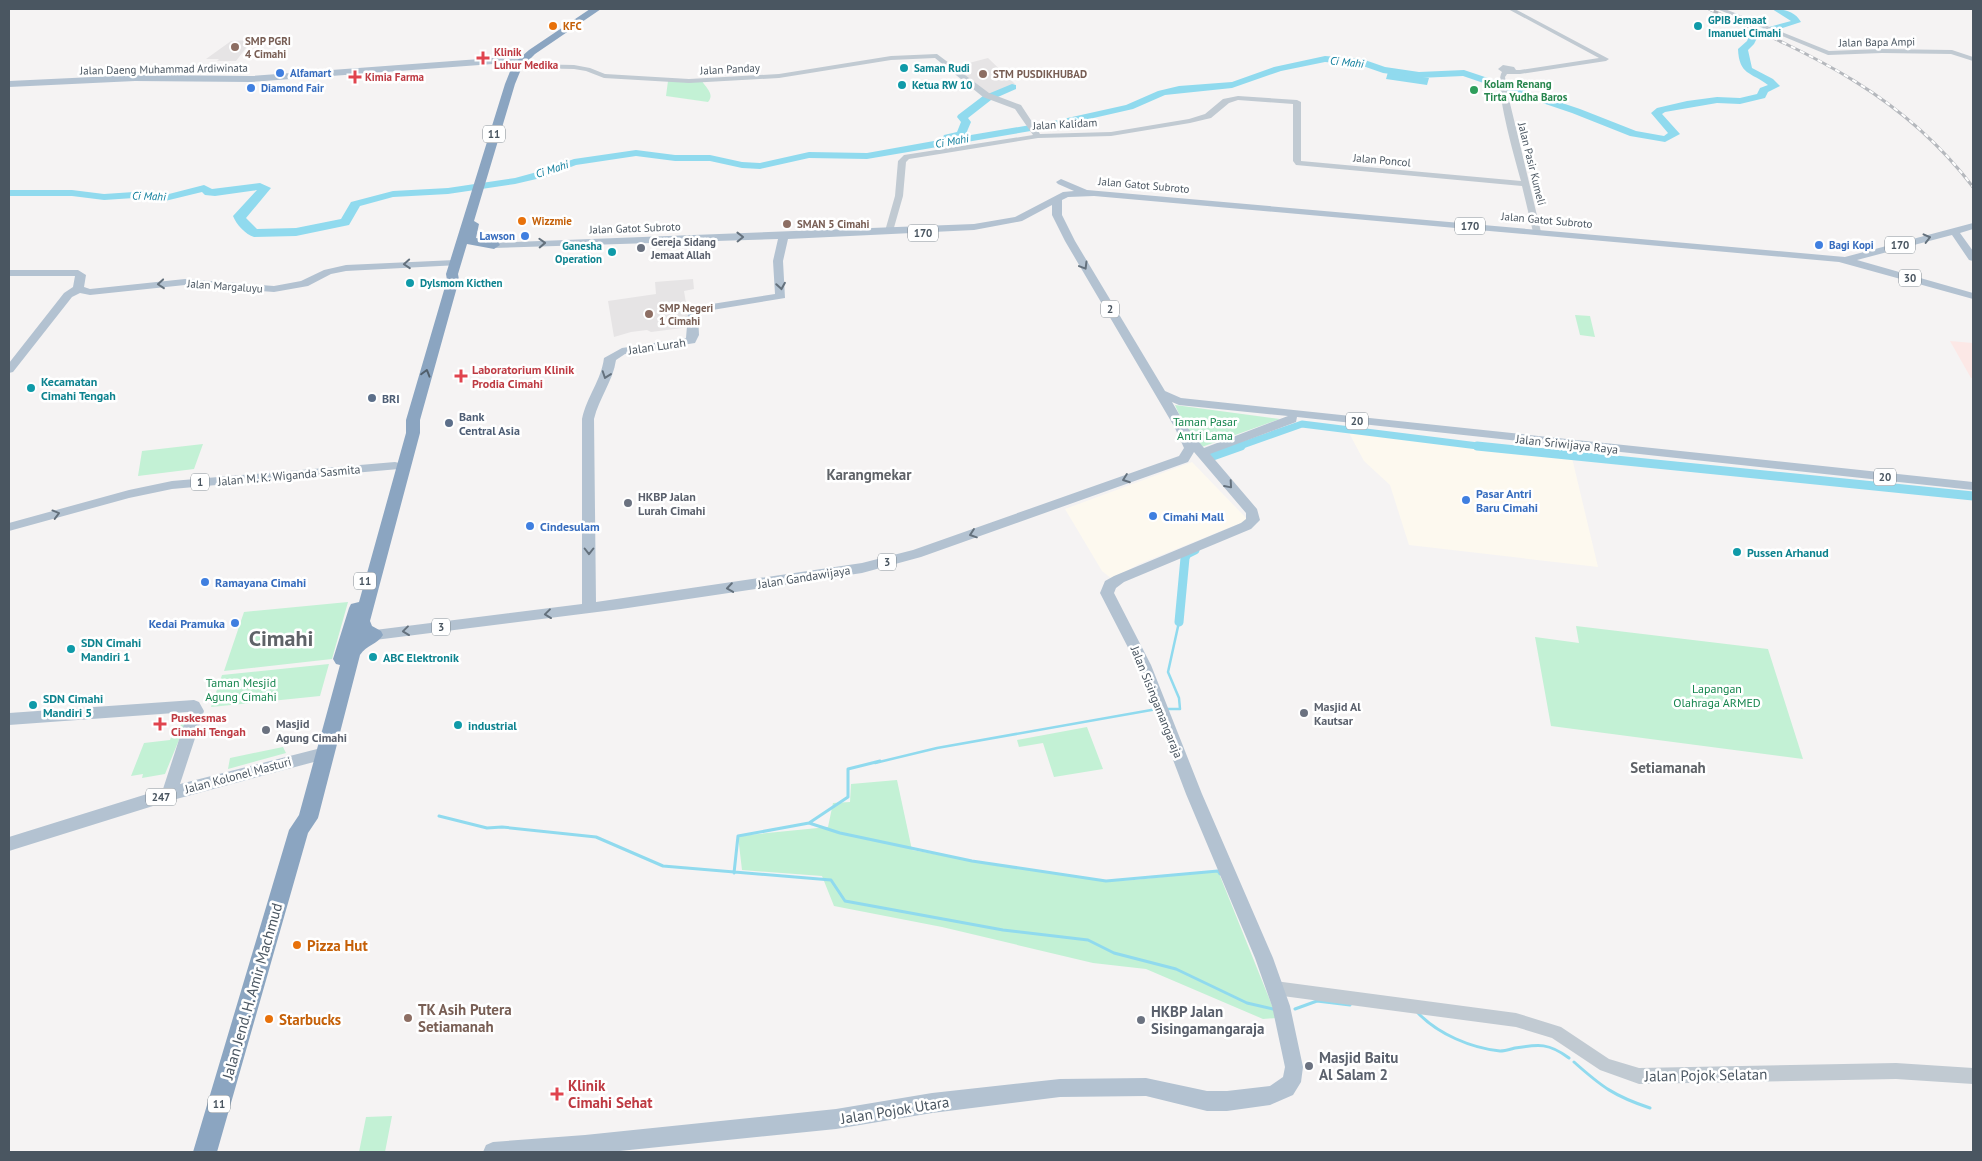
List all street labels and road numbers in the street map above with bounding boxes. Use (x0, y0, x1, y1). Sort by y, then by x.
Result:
street label: Jalan Bapa Ampi (1838, 34, 1915, 50)
street label: Jalan Panday (699, 60, 761, 78)
street label: Jalan Daeng Muhammad Ardiwinata (79, 61, 248, 77)
street label: Jalan Kalidam (1031, 115, 1098, 133)
street label: Jalan Pasir Kumeli (1515, 120, 1549, 207)
road number: 11 (483, 126, 505, 142)
street label: Jalan Poncol (1352, 150, 1412, 170)
street label: Jalan Gatot Subroto (1097, 174, 1190, 196)
street label: Jalan Gatot Subroto (1500, 209, 1593, 231)
road number: 170 (1455, 218, 1485, 235)
street label: Jalan Gatot Subroto (588, 219, 681, 237)
road number: 170 (908, 224, 938, 242)
road number: 170 (1885, 236, 1915, 254)
road number: 30 (1899, 270, 1921, 286)
street label: Jalan Margaluyu (186, 276, 263, 296)
road number: 2 (1101, 300, 1119, 318)
street label: Jalan Lurah (626, 335, 687, 358)
road number: 20 (1346, 412, 1368, 430)
street label: Jalan Sriwijaya Raya (1514, 431, 1619, 457)
street label: Jalan M. K. Wiganda Sasmita (216, 461, 361, 489)
road number: 20 (1874, 468, 1896, 486)
road number: 1 (191, 474, 209, 491)
road number: 3 (878, 554, 896, 570)
street label: Jalan Gandawijaya (756, 562, 851, 592)
road number: 11 (354, 572, 376, 590)
road number: 3 (432, 618, 450, 636)
street label: Jalan Sisingamangaraja (1127, 643, 1186, 760)
street label: Jalan Kolonel Masturi (182, 754, 293, 797)
road number: 247 (146, 789, 176, 806)
street label: Jalan Jend. H. Amir Machmud (217, 901, 286, 1082)
street label: Jalan Pojok Selatan (1644, 1064, 1767, 1086)
street label: Jalan Pojok Utara (839, 1092, 950, 1128)
road number: 11 (208, 1096, 230, 1112)

